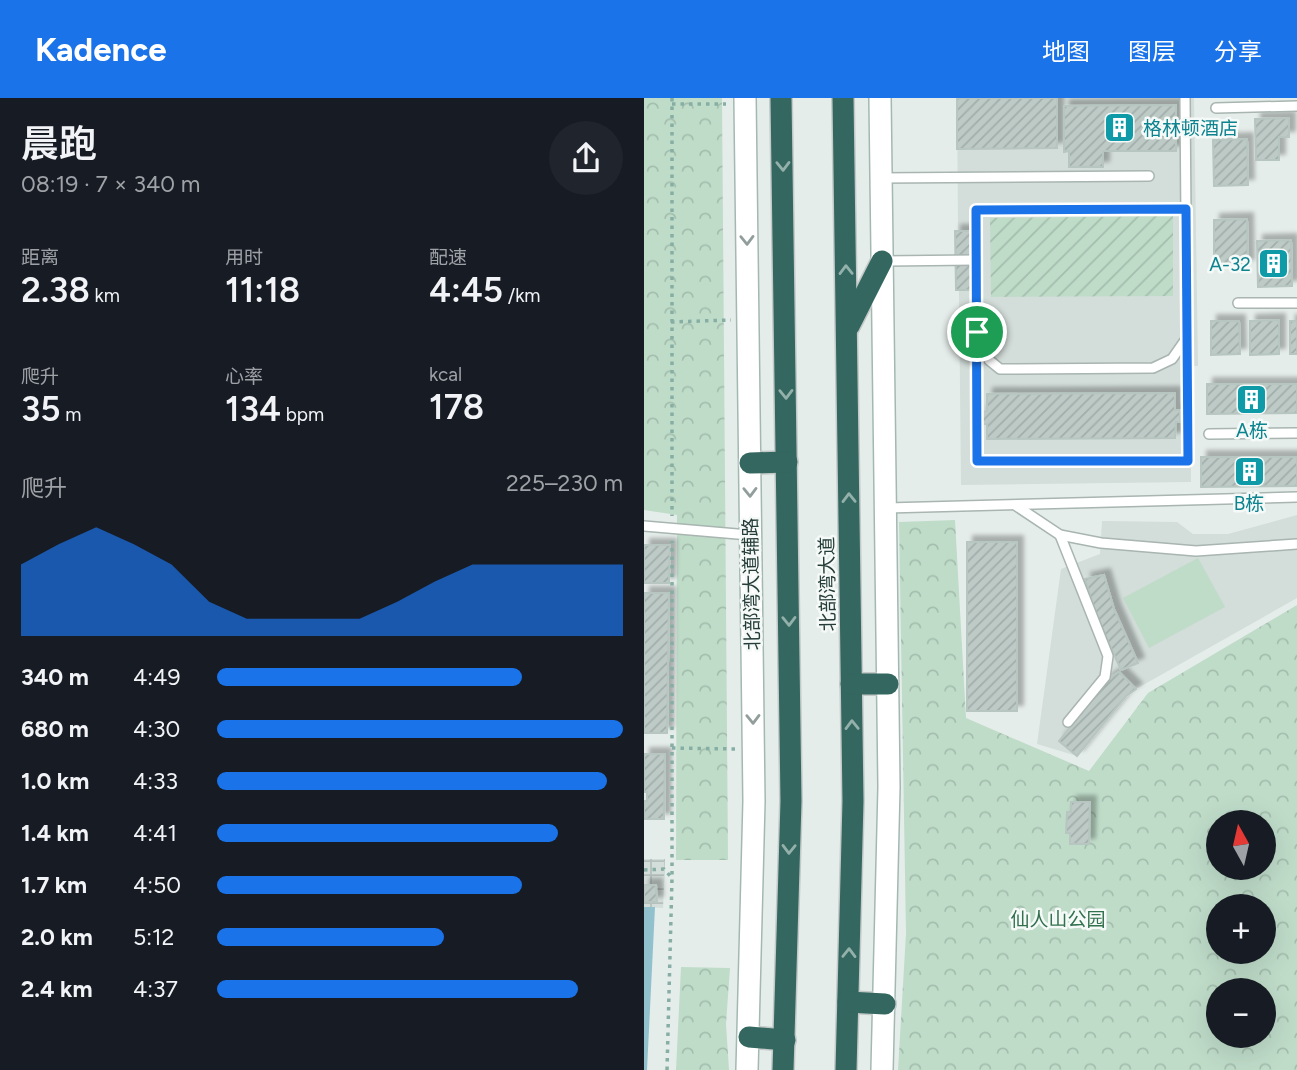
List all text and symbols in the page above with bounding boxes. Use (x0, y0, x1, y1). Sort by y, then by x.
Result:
text: Kadence (35, 30, 167, 69)
text: 地图 (1042, 37, 1090, 66)
text: 图层 (1128, 37, 1176, 66)
text: 分享 (1214, 37, 1262, 66)
building icon: 格林顿酒店 (1103, 111, 1137, 145)
place label: 格林顿酒店 (1143, 117, 1238, 140)
text: 晨跑 (21, 121, 97, 167)
button: share (549, 121, 623, 195)
one-way arrow (775, 161, 790, 172)
text: 08:19 · 7 × 340 m (21, 170, 200, 198)
one-way arrow (739, 235, 755, 245)
text: 距离 (21, 246, 59, 269)
text: 用时 (225, 246, 263, 269)
text: 配速 (429, 246, 467, 269)
building icon: A-32 (1257, 247, 1291, 281)
place label: A-32 (1209, 253, 1251, 276)
one-way arrow (838, 265, 853, 276)
text: 2.38 (21, 269, 90, 311)
text: 11:18 (225, 269, 300, 311)
text: 4:45 (429, 269, 503, 311)
text: km (90, 284, 120, 307)
text: /km (503, 284, 541, 307)
pin (947, 302, 1007, 362)
icon: arrive (958, 313, 996, 351)
text: kcal (429, 363, 462, 386)
text: 爬升 (21, 365, 59, 388)
text: 心率 (225, 365, 263, 388)
building icon: A栋 (1235, 382, 1269, 416)
text: 178 (429, 386, 484, 428)
text: 35 (21, 388, 61, 430)
text: 134 (225, 388, 281, 430)
one-way arrow (778, 389, 794, 399)
text: m (61, 403, 81, 426)
text: bpm (281, 403, 324, 426)
place label: A栋 (1236, 419, 1268, 442)
building icon: B栋 (1232, 455, 1266, 489)
text: 225–230 m (506, 469, 623, 497)
text: 爬升 (21, 474, 67, 502)
one-way arrow (742, 487, 758, 497)
one-way arrow (841, 492, 856, 503)
place label: B栋 (1234, 492, 1264, 515)
street label: 北部湾大道辅路 (739, 517, 764, 651)
street label: 北部湾大道 (815, 536, 840, 632)
one-way arrow (781, 616, 797, 627)
text: 340 m (21, 663, 89, 691)
text: 4:49 (133, 663, 180, 691)
one-way arrow (745, 714, 761, 725)
text: 680 m (21, 715, 89, 743)
text: 4:30 (133, 715, 180, 743)
one-way arrow (844, 720, 859, 731)
text: 1.0 km (21, 767, 89, 795)
text: 4:33 (133, 767, 178, 795)
north arrow (1206, 810, 1276, 880)
map controls (1206, 810, 1276, 1048)
text: 1.4 km (21, 819, 89, 847)
text: 4:41 (133, 819, 177, 847)
one-way arrow (782, 843, 797, 854)
text: 1.7 km (21, 871, 87, 899)
text: 4:50 (133, 871, 181, 899)
button: + (1206, 894, 1276, 964)
park label: 仙人山公园 (1010, 908, 1106, 931)
text: 2.0 km (21, 923, 93, 951)
text: 5:12 (133, 923, 174, 951)
one-way arrow (842, 947, 857, 958)
text: 2.4 km (21, 975, 92, 1003)
text: 4:37 (133, 975, 178, 1003)
button: − (1206, 978, 1276, 1048)

